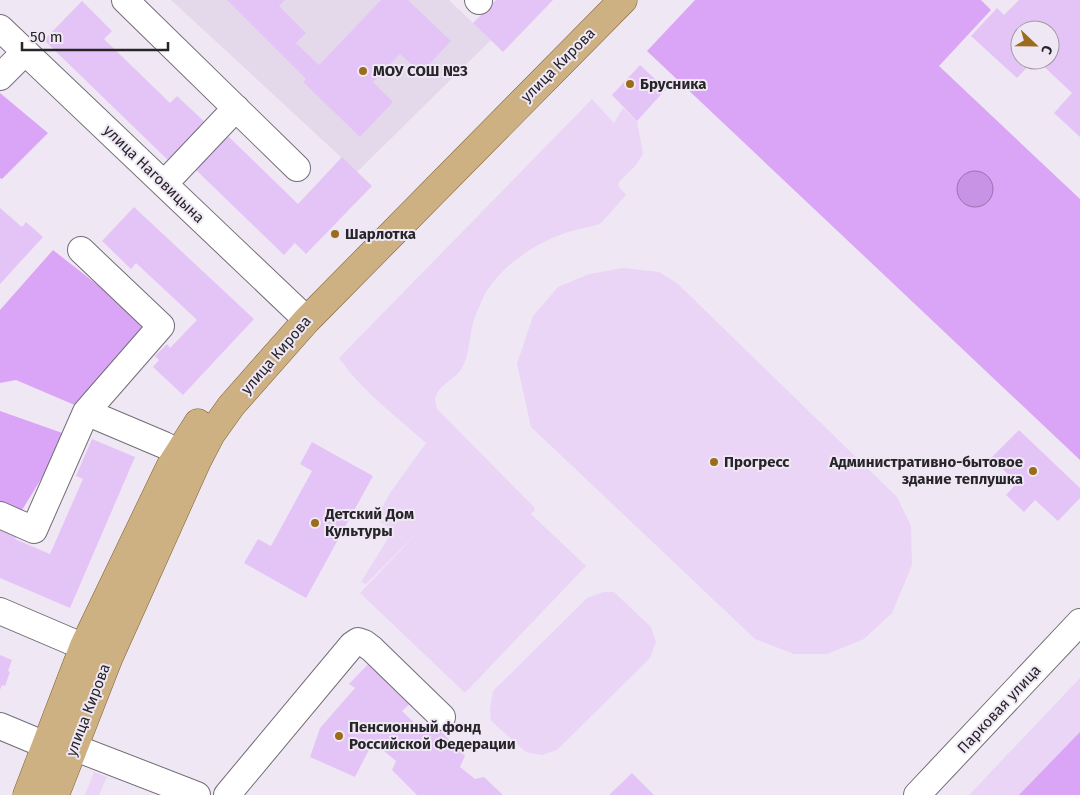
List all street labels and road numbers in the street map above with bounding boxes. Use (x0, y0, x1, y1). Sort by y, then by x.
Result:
street label: улица Кирова (517, 24, 599, 106)
street label: улица Наговицына (100, 121, 208, 227)
street label: улица Кирова (237, 312, 315, 398)
street label: улица Кирова (62, 661, 114, 759)
street label: Парковая улица (954, 661, 1044, 757)

